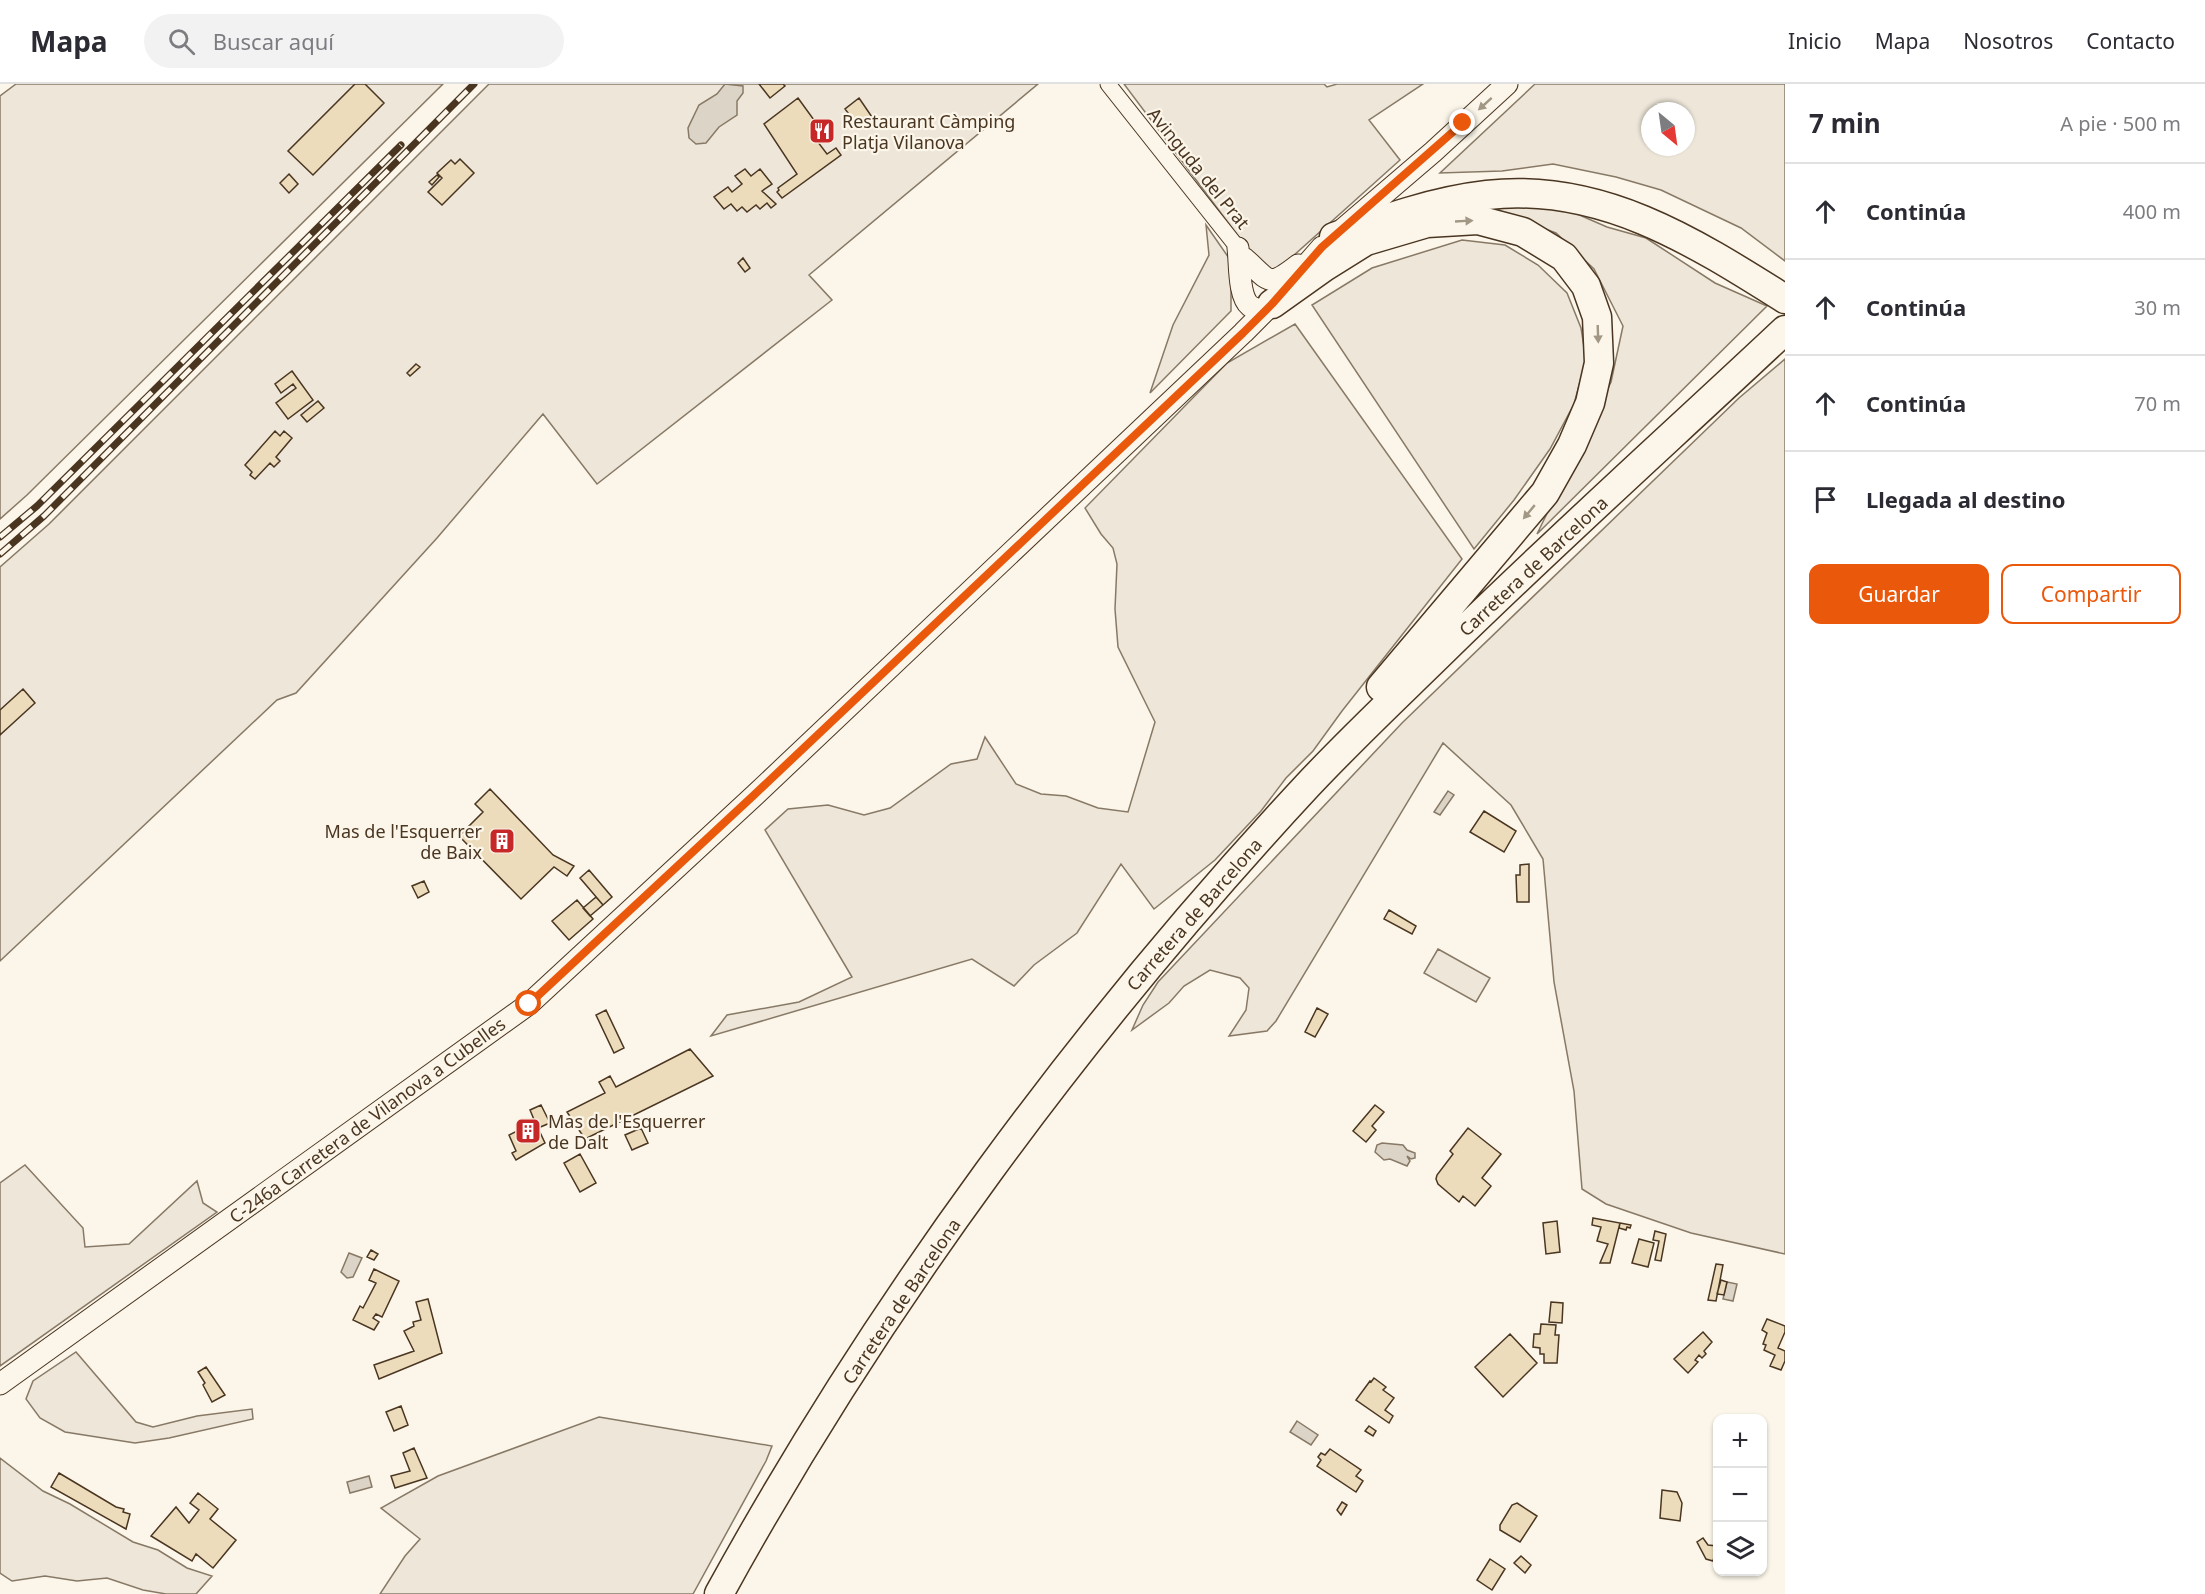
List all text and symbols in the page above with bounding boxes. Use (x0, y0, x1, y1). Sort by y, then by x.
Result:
search box (144, 14, 564, 68)
text: Mapa (30, 22, 108, 60)
icon: search (165, 25, 198, 58)
text: Buscar aquí (213, 26, 334, 56)
text: Inicio (1788, 27, 1842, 55)
text: Mapa (1875, 27, 1930, 55)
text: Nosotros (1963, 27, 2053, 55)
text: Contacto (2086, 27, 2175, 55)
one-way arrow (1478, 97, 1493, 110)
street label: Avinguda del Prat (1143, 102, 1256, 234)
north arrow (1641, 102, 1695, 156)
text: 7 min (1809, 105, 1881, 141)
place label: Restaurant Càmping Platja Vilanova (842, 109, 1015, 154)
route end (1449, 109, 1475, 135)
text: A pie · 500 m (2060, 110, 2181, 137)
restaurant icon: Restaurant Càmping Platja Vilanova (807, 116, 837, 146)
icon: ahead (1809, 195, 1842, 228)
text: Continúa (1866, 196, 1966, 226)
text: 400 m (2123, 198, 2181, 225)
one-way arrow (1454, 217, 1473, 226)
icon: ahead (1809, 291, 1842, 324)
text: Continúa (1866, 292, 1966, 322)
text: 30 m (2134, 294, 2181, 321)
one-way arrow (1593, 325, 1602, 344)
icon: ahead (1809, 387, 1842, 420)
text: Continúa (1866, 388, 1966, 418)
text: 70 m (2134, 390, 2181, 417)
icon: arrive (1809, 483, 1842, 516)
text: Llegada al destino (1866, 484, 2066, 514)
street label: Carretera de Barcelona (1454, 491, 1612, 641)
one-way arrow (1523, 504, 1536, 520)
button: Guardar (1809, 564, 1989, 624)
button: Compartir (2001, 564, 2181, 624)
place label: Mas de l'Esquerrer de Baix (325, 819, 483, 864)
building icon: Mas de l'Esquerrer de Baix (487, 826, 517, 856)
street label: Carretera de Barcelona (1121, 833, 1267, 995)
route start (515, 990, 541, 1016)
street label: C-246a Carretera de Vilanova a Cubelles (224, 1012, 510, 1228)
place label: Mas de l'Esquerrer de Dalt (548, 1109, 706, 1154)
building icon: Mas de l'Esquerrer de Dalt (513, 1116, 543, 1146)
street label: Carretera de Barcelona (837, 1213, 965, 1389)
map controls (1713, 1414, 1767, 1576)
button: + (1713, 1414, 1767, 1468)
button: − (1713, 1468, 1767, 1522)
button: layers (1713, 1522, 1767, 1576)

